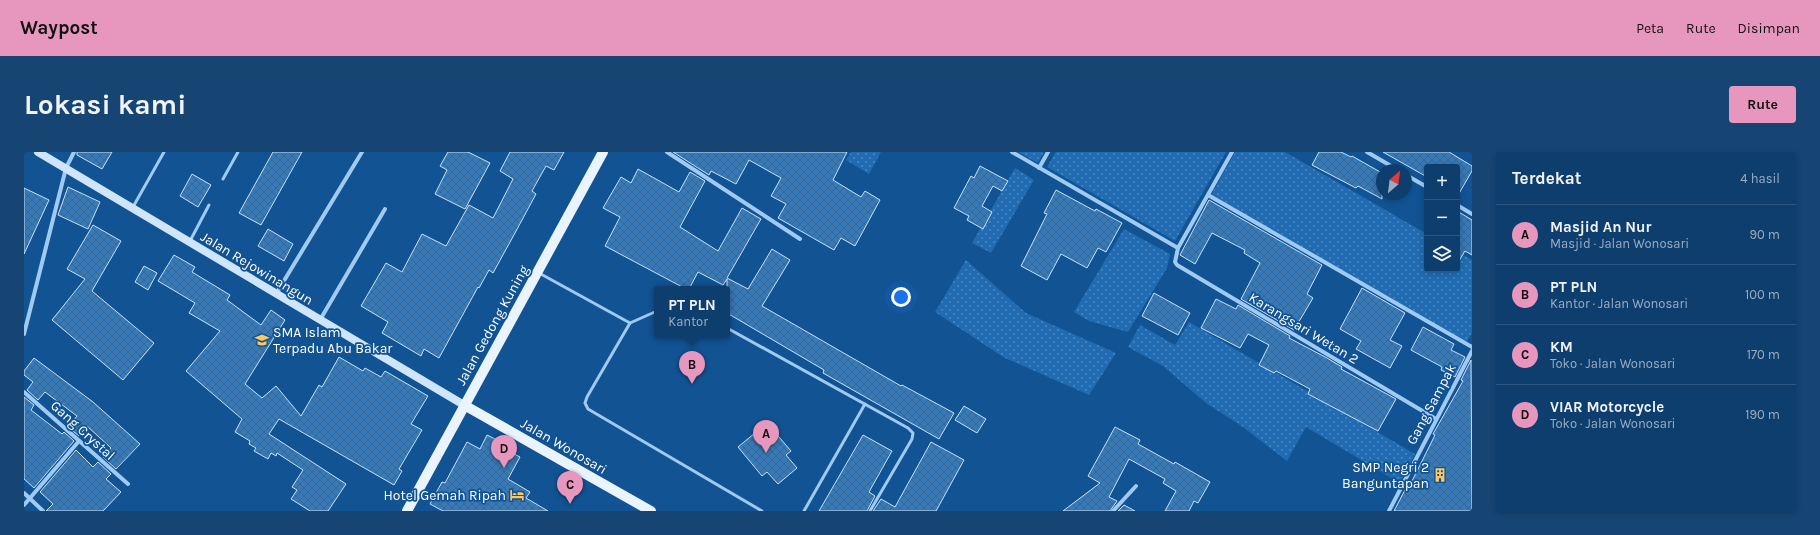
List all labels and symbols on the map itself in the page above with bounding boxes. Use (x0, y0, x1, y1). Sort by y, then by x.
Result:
north arrow (1376, 164, 1412, 200)
street label: Jalan Rejowinangun (197, 228, 316, 309)
street label: Jalan Gedong Kuning (452, 262, 533, 388)
your location (891, 287, 911, 307)
street label: Karangsari Wetan 2 (1246, 289, 1362, 368)
place label: SMA Islam Terpadu Abu Bakar (273, 324, 393, 357)
school or university icon: SMA Islam Terpadu Abu Bakar (254, 332, 270, 348)
pin: B (679, 351, 705, 384)
street label: Gang Sampak (1403, 361, 1460, 448)
street label: Gang Crystal (47, 397, 118, 464)
street label: Jalan Wonosari (518, 415, 610, 478)
pin: A (753, 420, 779, 453)
pin: D (491, 435, 517, 468)
place label: SMP Negri 2 Banguntapan (1342, 459, 1429, 492)
building icon: SMP Negri 2 Banguntapan (1432, 467, 1448, 483)
pin: C (557, 471, 583, 504)
place label: Hotel Gemah Ripah (383, 487, 506, 504)
hotel icon: Hotel Gemah Ripah (509, 487, 525, 503)

